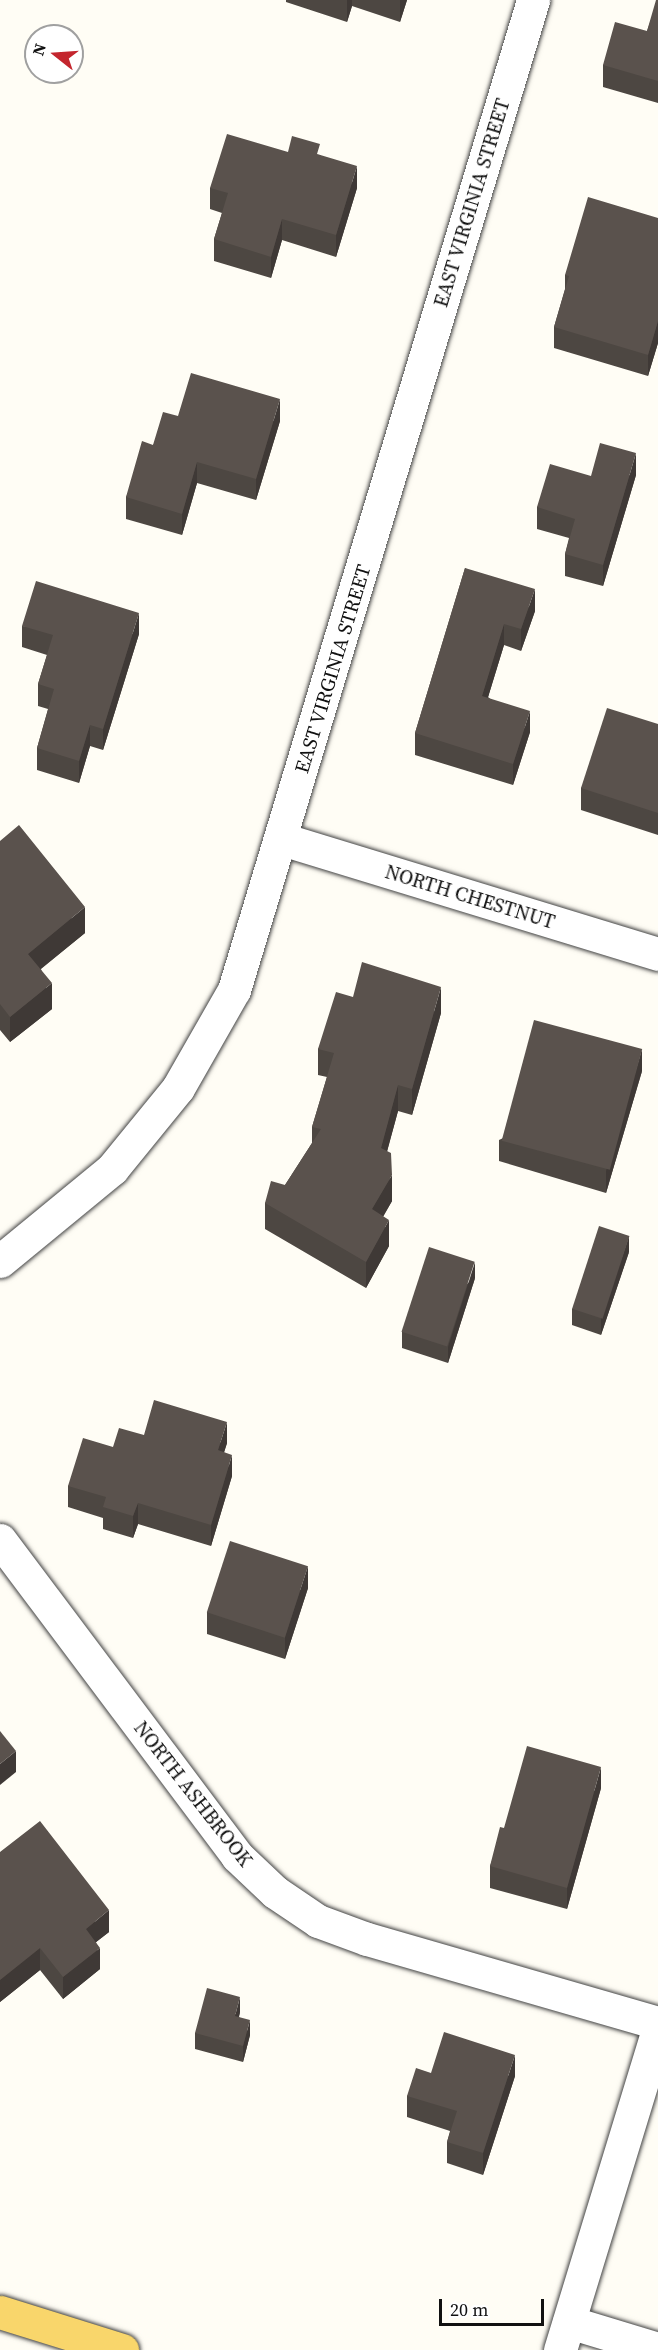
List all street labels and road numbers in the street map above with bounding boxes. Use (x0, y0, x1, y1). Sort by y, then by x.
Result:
street label: EAST VIRGINIA STREET (429, 95, 515, 311)
street label: EAST VIRGINIA STREET (290, 561, 376, 777)
street label: NORTH CHESTNUT (382, 860, 558, 934)
street label: NORTH ASHBROOK (129, 1716, 257, 1872)

